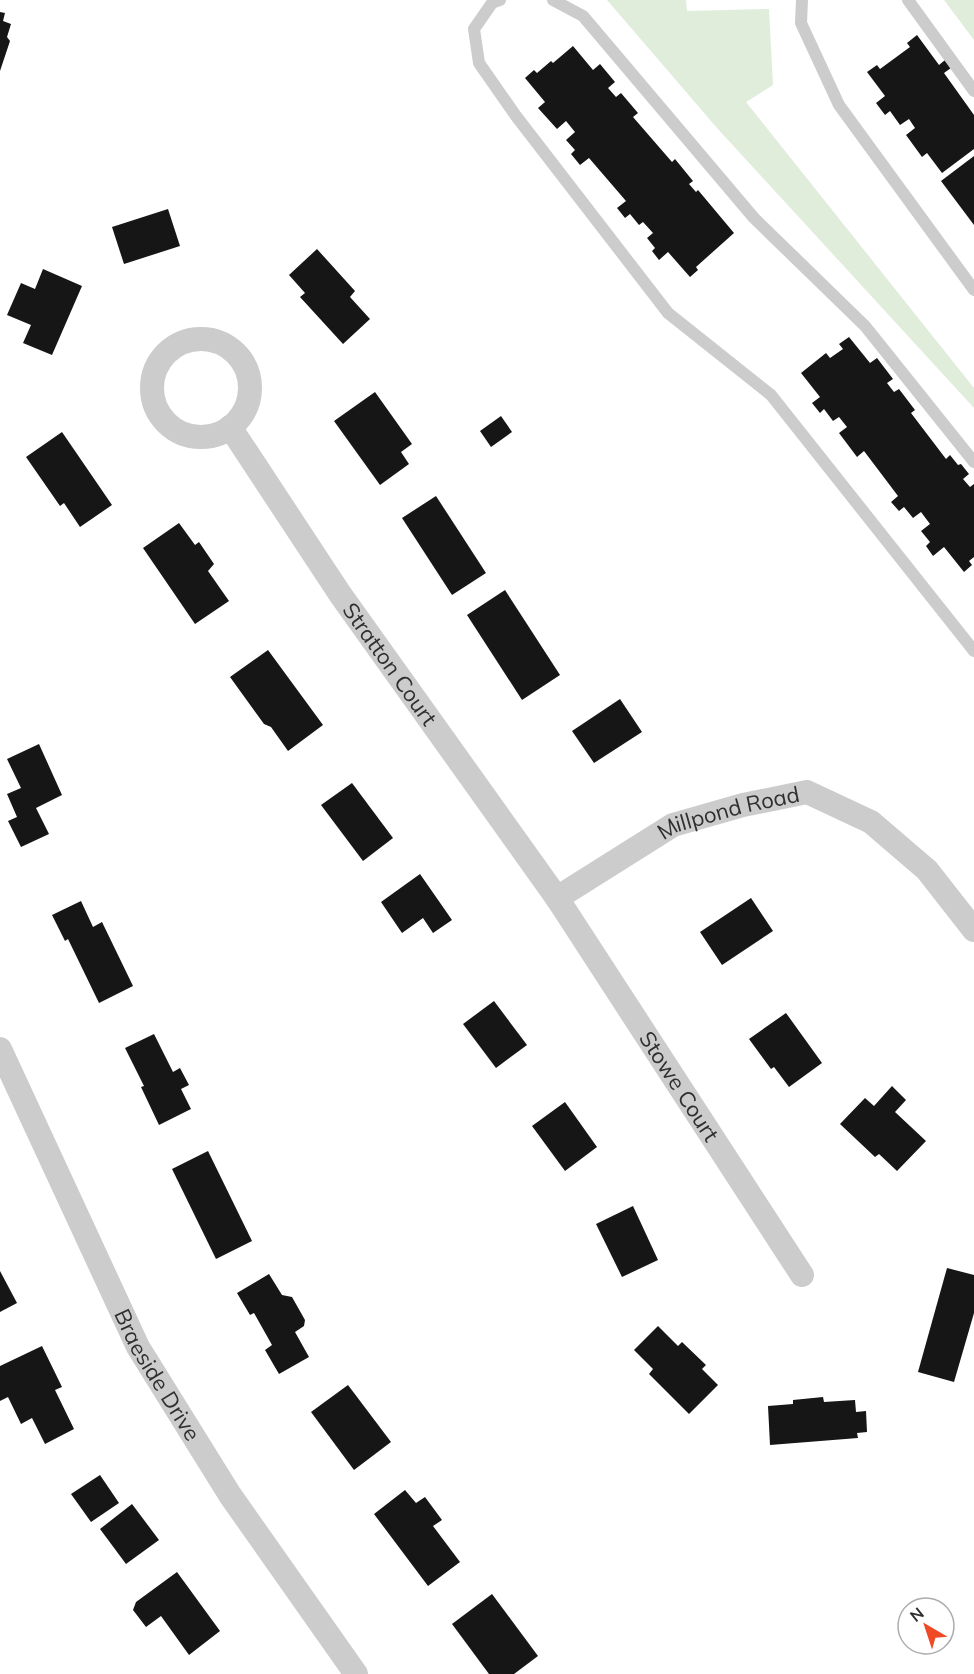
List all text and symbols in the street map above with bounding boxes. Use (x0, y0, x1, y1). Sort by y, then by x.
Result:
street label: Stratton Court (337, 597, 444, 731)
street label: Millpond Road (652, 780, 802, 845)
street label: Stowe Court (633, 1026, 726, 1147)
street label: Braeside Drive (108, 1304, 207, 1446)
north arrow (896, 1596, 956, 1656)
text: N (906, 1603, 928, 1626)

